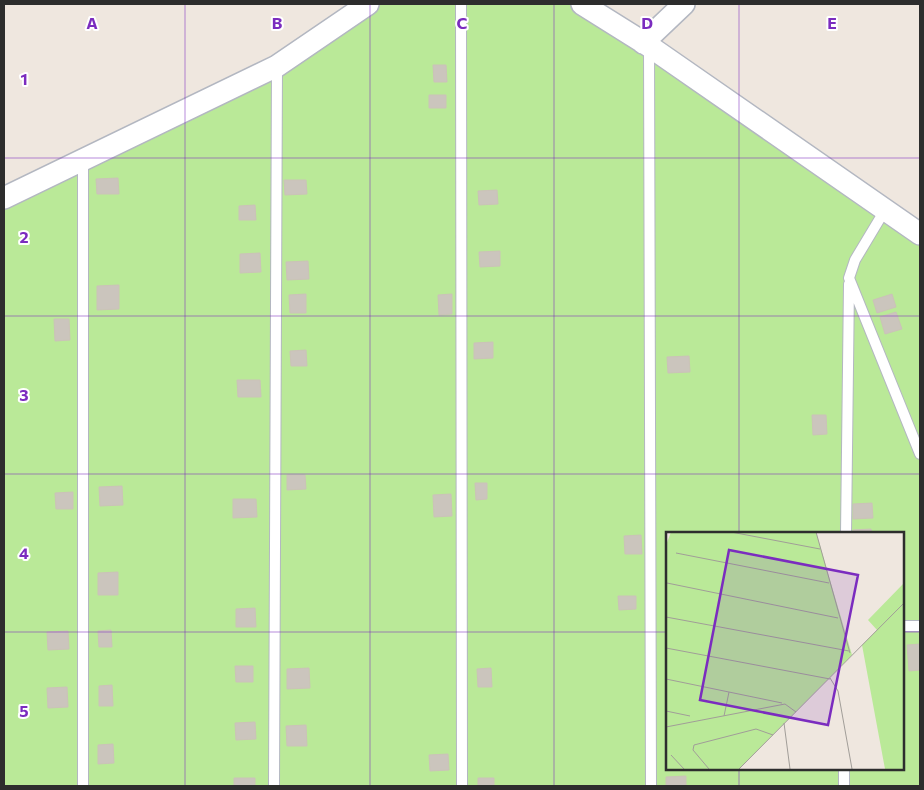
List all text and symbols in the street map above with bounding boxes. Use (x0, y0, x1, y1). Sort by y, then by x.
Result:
text: A (86, 13, 98, 32)
text: B (272, 13, 283, 32)
text: C (457, 13, 468, 32)
text: D (641, 13, 653, 32)
text: E (827, 13, 837, 32)
text: 1 (20, 69, 28, 88)
text: 2 (19, 227, 29, 246)
text: 3 (19, 385, 29, 404)
inset map (666, 532, 904, 770)
text: 4 (19, 543, 29, 562)
text: 5 (19, 701, 29, 720)

